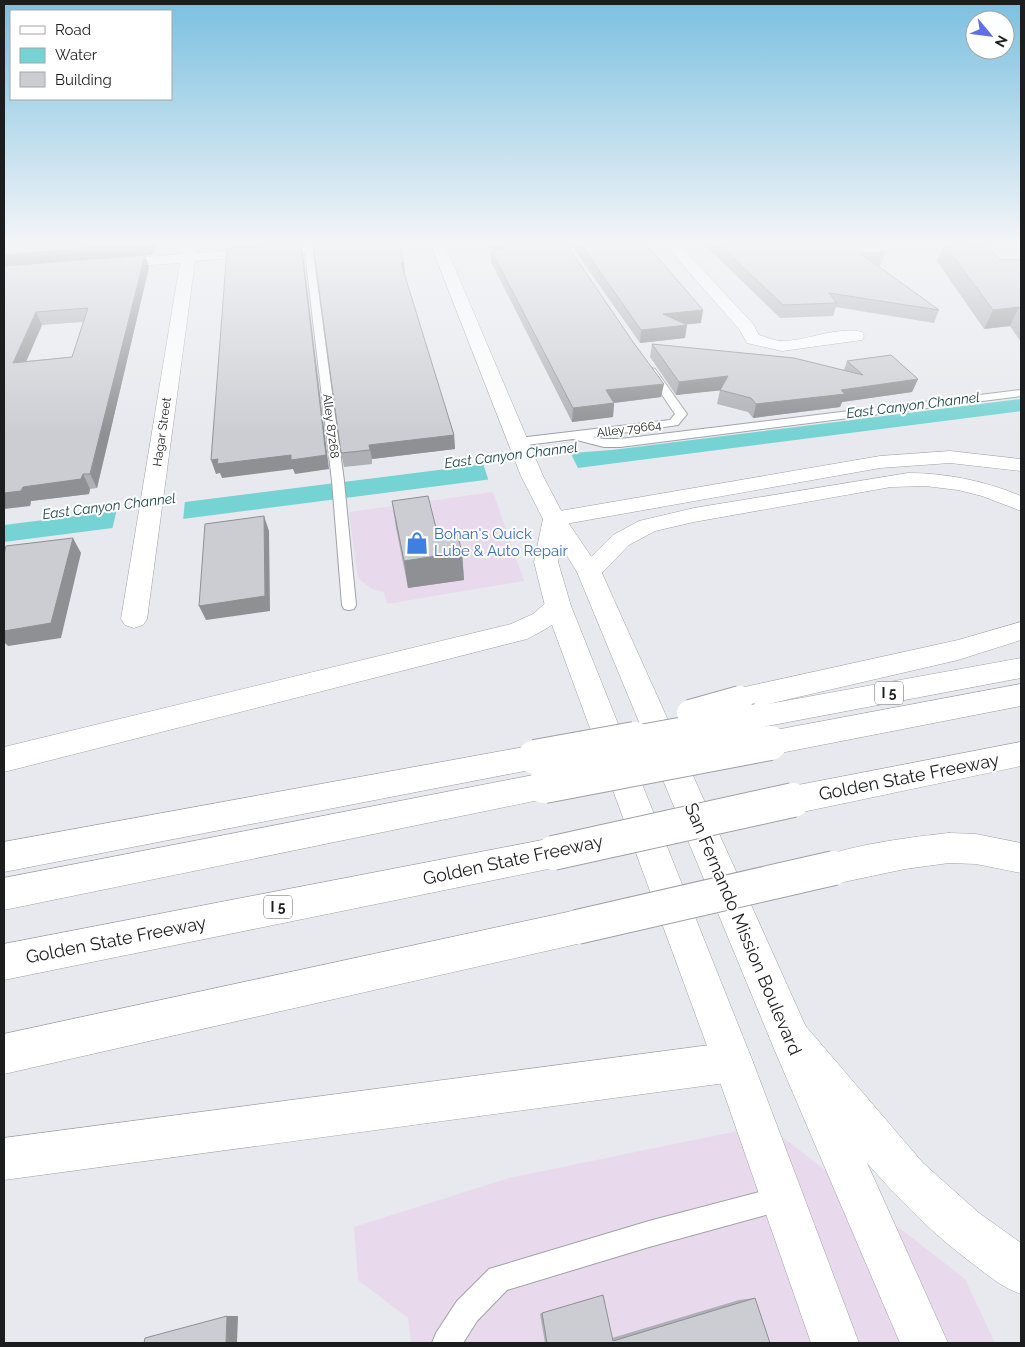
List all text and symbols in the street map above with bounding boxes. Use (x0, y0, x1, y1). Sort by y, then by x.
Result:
legend (10, 10, 172, 100)
north arrow (965, 10, 1015, 60)
text: Road (55, 21, 91, 39)
text: N (992, 33, 1011, 50)
text: Water (55, 46, 98, 64)
text: Building (55, 71, 112, 89)
water label: East Canyon Channel (845, 389, 981, 421)
street label: Alley 87268 (320, 393, 342, 459)
street label: Hagar Street (150, 397, 174, 467)
street label: Alley 79664 (596, 418, 663, 440)
water label: East Canyon Channel (443, 439, 579, 471)
water label: East Canyon Channel (41, 490, 177, 522)
place label: Bohan's Quick Lube & Auto Repair (434, 525, 568, 560)
shop icon: Bohan's Quick Lube & Auto Repair (404, 530, 430, 556)
road number: I 5 (875, 681, 903, 704)
street label: Golden State Freeway (817, 749, 1001, 804)
street label: San Fernando Mission Boulevard (681, 800, 806, 1058)
street label: Golden State Freeway (421, 830, 605, 889)
road number: I 5 (264, 896, 292, 919)
street label: Golden State Freeway (24, 912, 208, 967)

